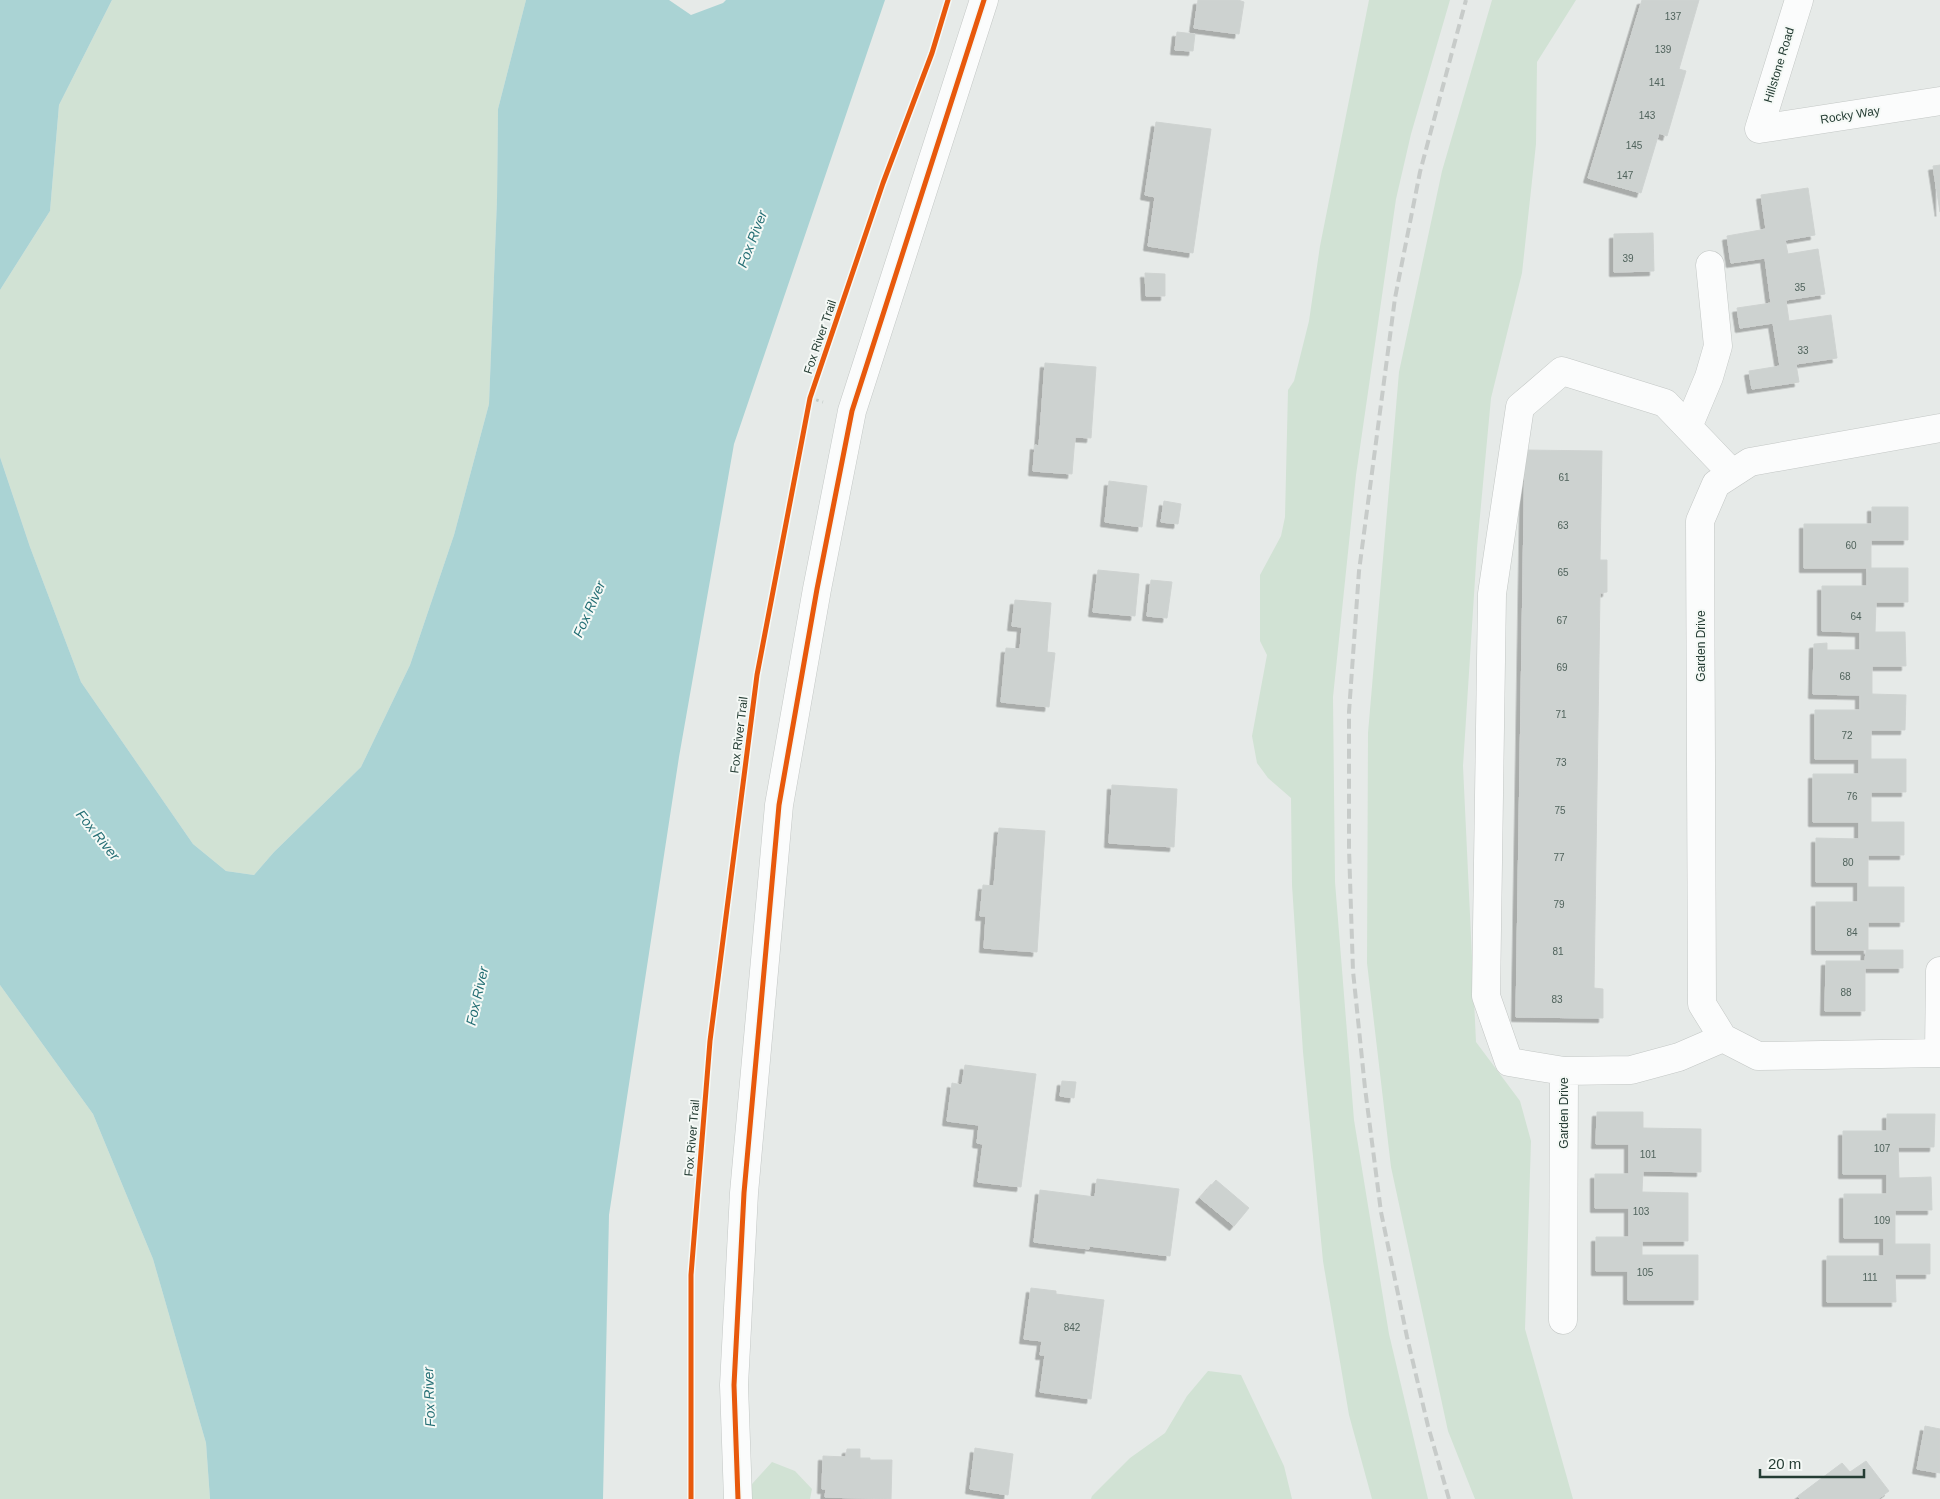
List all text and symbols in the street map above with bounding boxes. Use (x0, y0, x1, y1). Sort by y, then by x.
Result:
house number: 137 (1665, 11, 1682, 22)
street label: Hillstone Road (1761, 26, 1797, 104)
house number: 139 (1655, 44, 1672, 55)
house number: 141 (1649, 77, 1666, 88)
street label: Rocky Way (1819, 103, 1881, 127)
house number: 143 (1639, 110, 1656, 121)
house number: 145 (1626, 140, 1643, 151)
house number: 147 (1617, 170, 1634, 181)
water label: Fox River (734, 207, 771, 270)
house number: 39 (1622, 253, 1634, 264)
house number: 35 (1794, 282, 1806, 293)
street label: Fox River Trail (801, 298, 839, 376)
house number: 33 (1797, 345, 1809, 356)
house number: 61 (1558, 472, 1570, 483)
house number: 63 (1557, 520, 1569, 531)
house number: 60 (1845, 540, 1857, 551)
house number: 65 (1557, 567, 1569, 578)
water label: Fox River (570, 577, 609, 640)
street label: Garden Drive (1694, 610, 1708, 682)
house number: 64 (1850, 611, 1862, 622)
house number: 67 (1556, 615, 1568, 626)
house number: 69 (1556, 662, 1568, 673)
house number: 68 (1839, 671, 1851, 682)
street label: Fox River Trail (727, 696, 751, 774)
house number: 71 (1555, 709, 1567, 720)
house number: 72 (1841, 730, 1853, 741)
house number: 73 (1555, 757, 1567, 768)
house number: 76 (1846, 791, 1858, 802)
house number: 75 (1554, 805, 1566, 816)
water label: Fox River (73, 807, 124, 864)
house number: 77 (1553, 852, 1565, 863)
house number: 80 (1842, 857, 1854, 868)
house number: 79 (1553, 899, 1565, 910)
house number: 84 (1846, 927, 1858, 938)
house number: 81 (1552, 946, 1564, 957)
water label: Fox River (462, 964, 492, 1027)
house number: 88 (1840, 987, 1852, 998)
house number: 83 (1551, 994, 1563, 1005)
street label: Garden Drive (1557, 1077, 1571, 1149)
street label: Fox River Trail (682, 1099, 702, 1177)
house number: 107 (1874, 1143, 1891, 1154)
house number: 101 (1640, 1149, 1657, 1160)
house number: 103 (1633, 1206, 1650, 1217)
house number: 109 (1874, 1215, 1891, 1226)
house number: 105 (1637, 1267, 1654, 1278)
house number: 111 (1862, 1272, 1878, 1283)
house number: 842 (1064, 1322, 1081, 1333)
water label: Fox River (420, 1365, 438, 1427)
scale bar (1760, 1446, 1864, 1478)
text: 20 m (1768, 1455, 1801, 1472)

